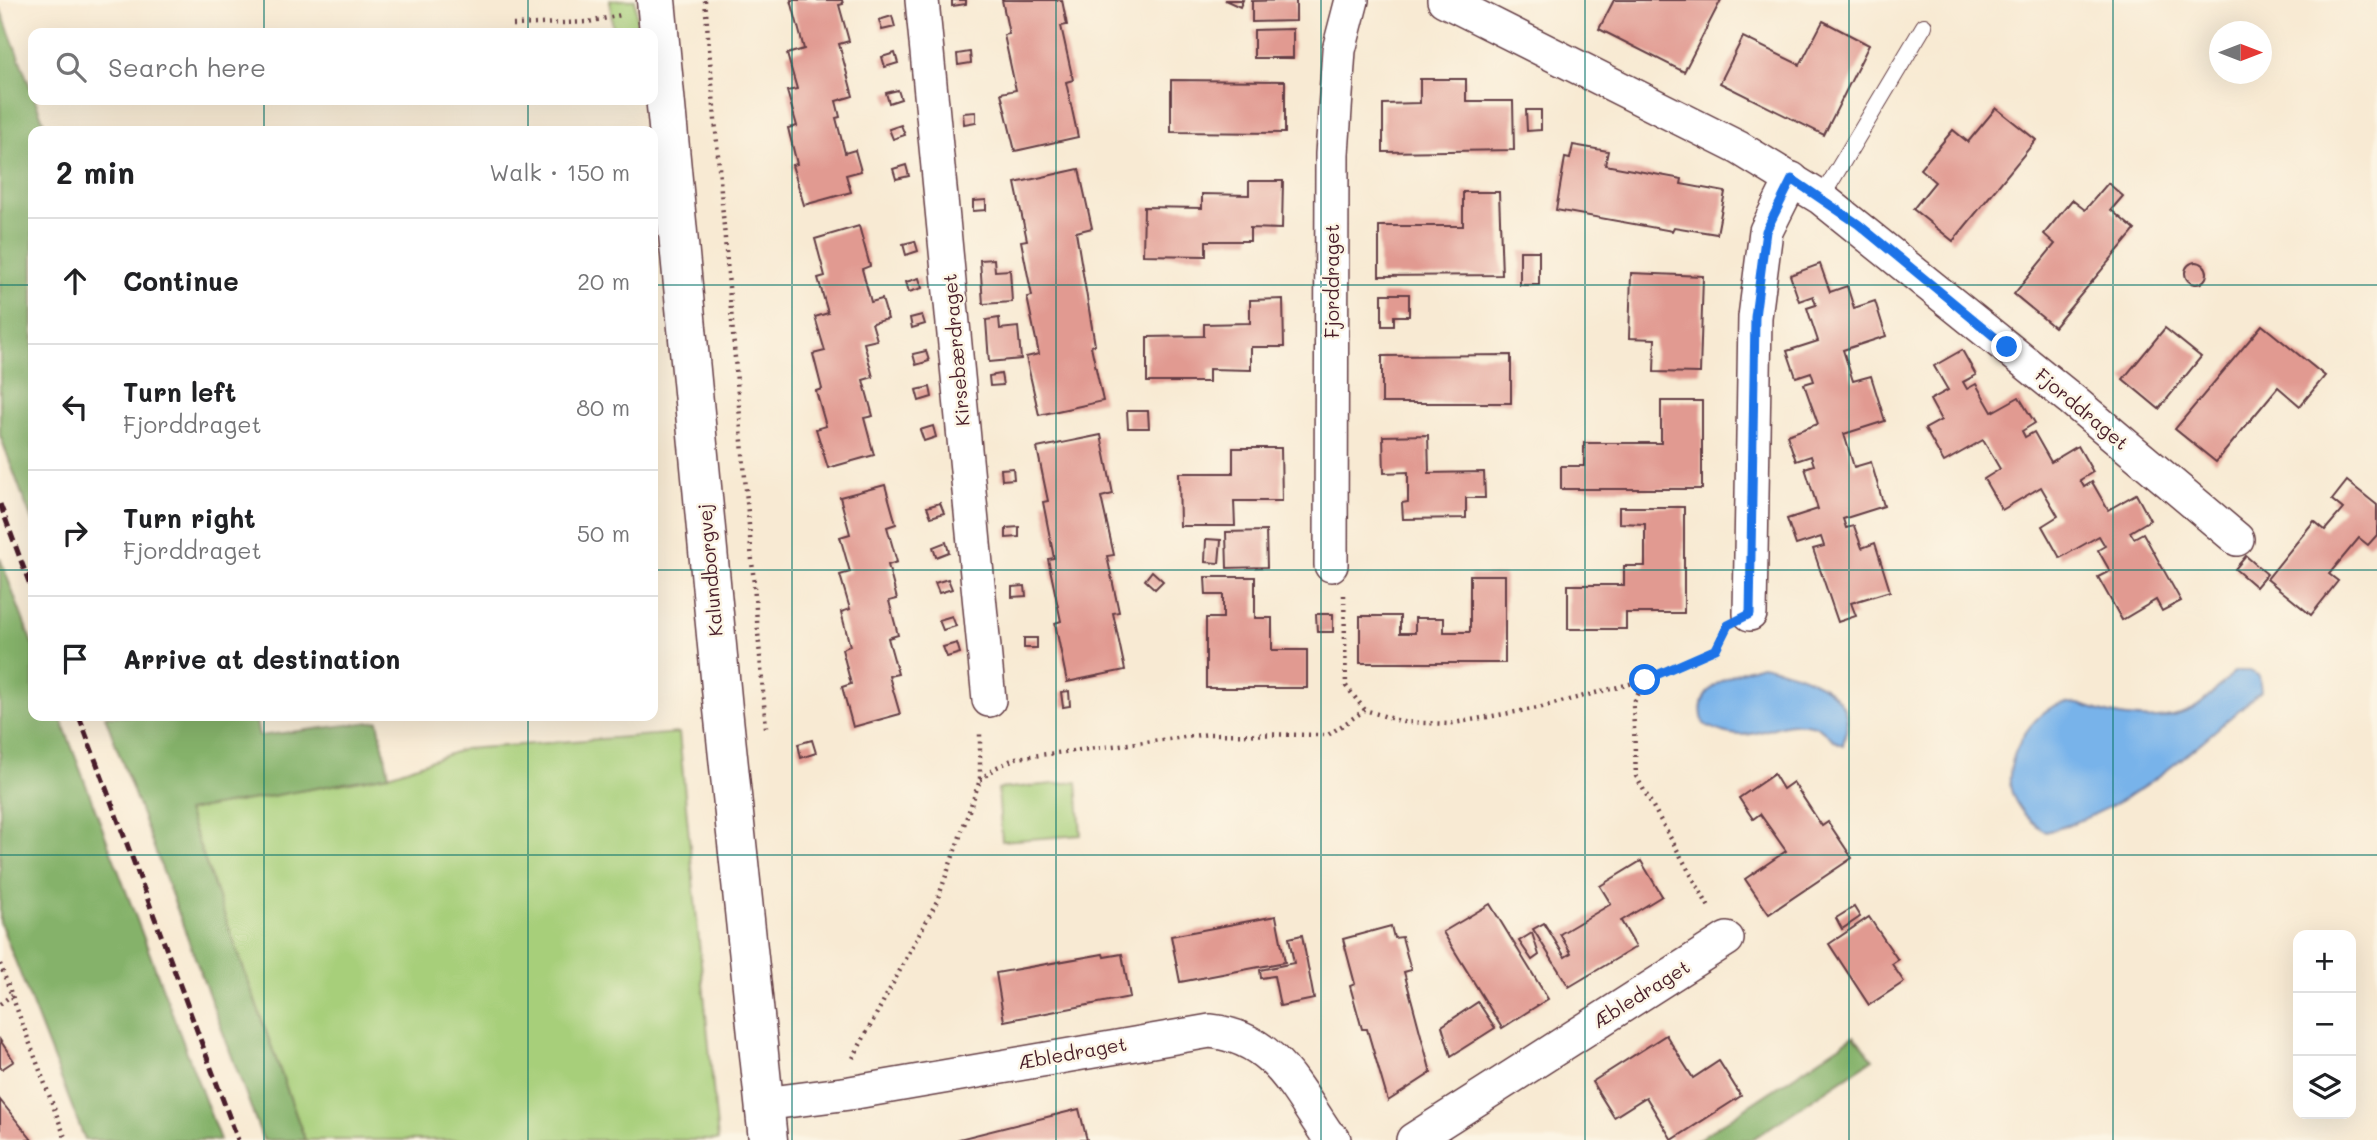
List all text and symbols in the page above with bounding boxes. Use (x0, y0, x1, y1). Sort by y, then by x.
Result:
north arrow (2209, 21, 2272, 84)
search box (28, 28, 658, 105)
icon: search (52, 48, 90, 86)
text: Search here (108, 50, 266, 84)
text: 2 min (56, 152, 135, 192)
text: Walk · 150 m (489, 157, 630, 187)
street label: Fjorddraget (1319, 224, 1344, 338)
icon: ahead (56, 262, 94, 300)
text: Continue (123, 264, 239, 298)
text: 20 m (577, 266, 630, 296)
street label: Kirsebærdraget (936, 273, 975, 427)
route end (1991, 331, 2022, 362)
street label: Fjorddraget (2030, 362, 2134, 455)
text: Turn left (123, 375, 236, 409)
icon: left (56, 388, 94, 426)
text: 80 m (576, 392, 630, 422)
text: Fjorddraget (123, 409, 262, 439)
text: Turn right (123, 501, 256, 535)
street label: Kalundborgvej (691, 503, 728, 637)
icon: right (56, 514, 94, 552)
text: 50 m (577, 518, 630, 548)
text: Fjorddraget (123, 535, 262, 565)
icon: arrive (56, 640, 94, 678)
text: Arrive at destination (123, 642, 400, 676)
route start (1629, 664, 1660, 695)
map controls (2293, 930, 2356, 1119)
button: + (2293, 930, 2356, 993)
street label: Æbledraget (1587, 954, 1694, 1033)
button: − (2293, 993, 2356, 1056)
street label: Æbledraget (1015, 1031, 1129, 1074)
button: layers (2293, 1056, 2356, 1119)

